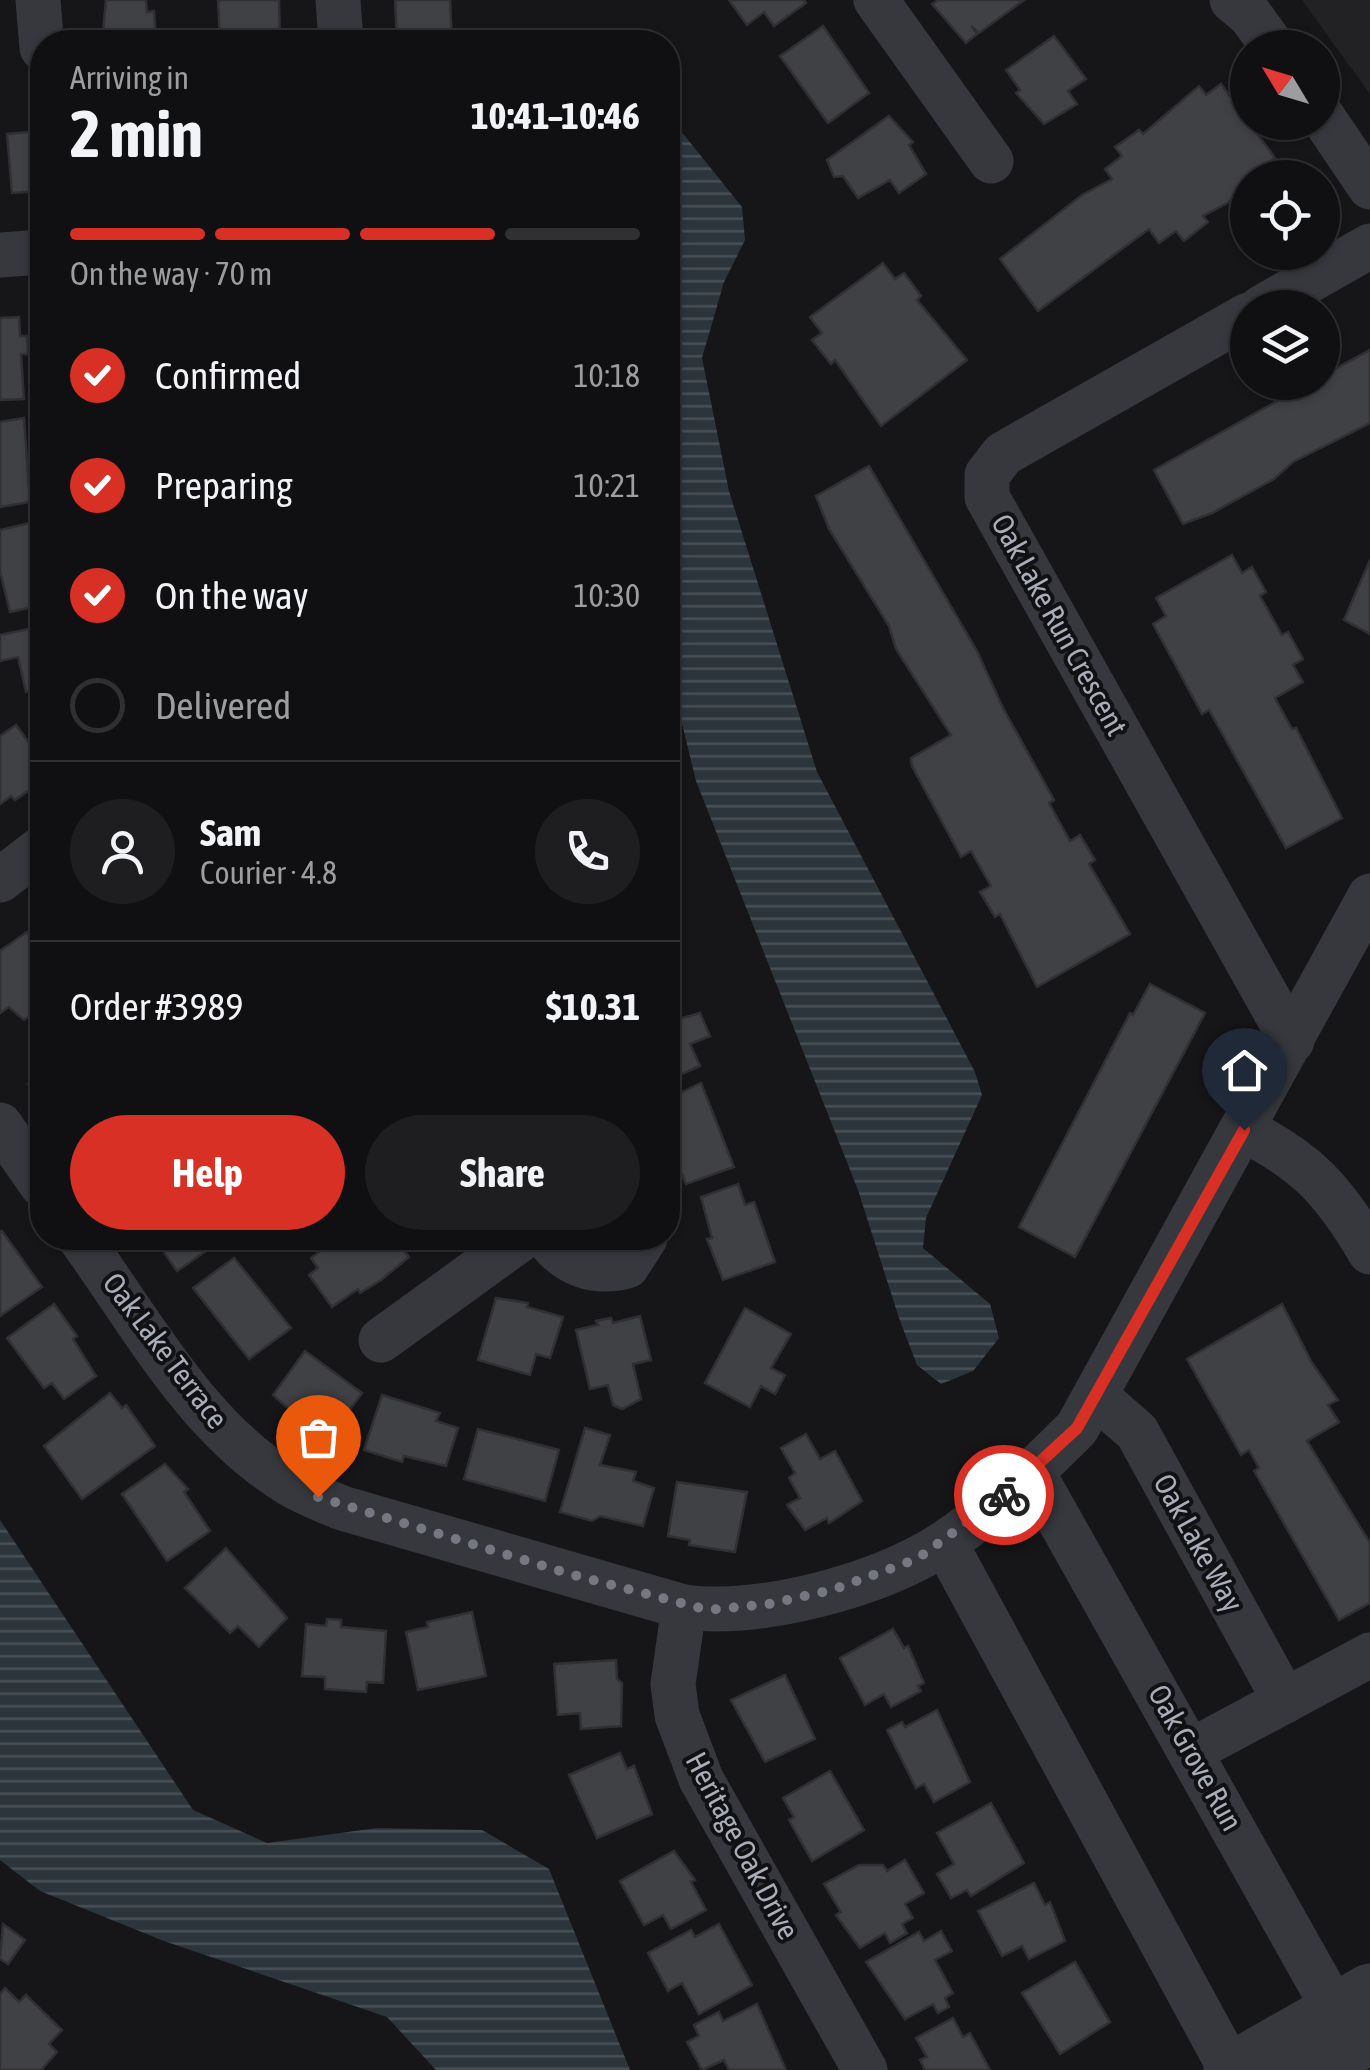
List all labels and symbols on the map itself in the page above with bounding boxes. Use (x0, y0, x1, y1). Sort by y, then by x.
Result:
north arrow (1230, 30, 1340, 140)
street label: Oak Lake Run Crescent (985, 508, 1135, 741)
pin (1202, 1028, 1287, 1131)
street label: Oak Lake Terrace (96, 1266, 235, 1435)
pin (276, 1395, 361, 1498)
courier (954, 1445, 1054, 1545)
street label: Oak Lake Way (1147, 1468, 1251, 1617)
street label: Oak Grove Run (1142, 1679, 1250, 1836)
street label: Heritage Oak Drive (679, 1746, 806, 1945)

